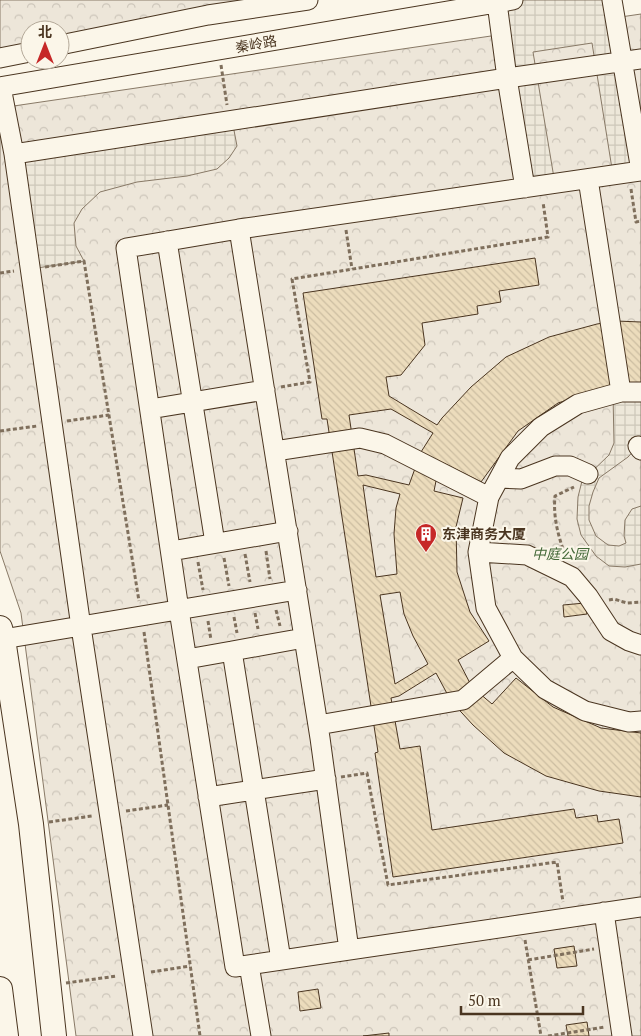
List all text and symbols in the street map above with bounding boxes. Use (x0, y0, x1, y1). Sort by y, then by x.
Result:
north arrow (20, 20, 70, 70)
text: 北 (38, 22, 52, 41)
street label: 秦岭路 (234, 31, 278, 57)
building icon: 东津商务大厦 (414, 522, 438, 553)
place label: 东津商务大厦 (442, 524, 526, 543)
park label: 中庭公园 (532, 544, 590, 563)
scale bar (461, 984, 584, 1016)
text: 50 m (468, 990, 501, 1010)

